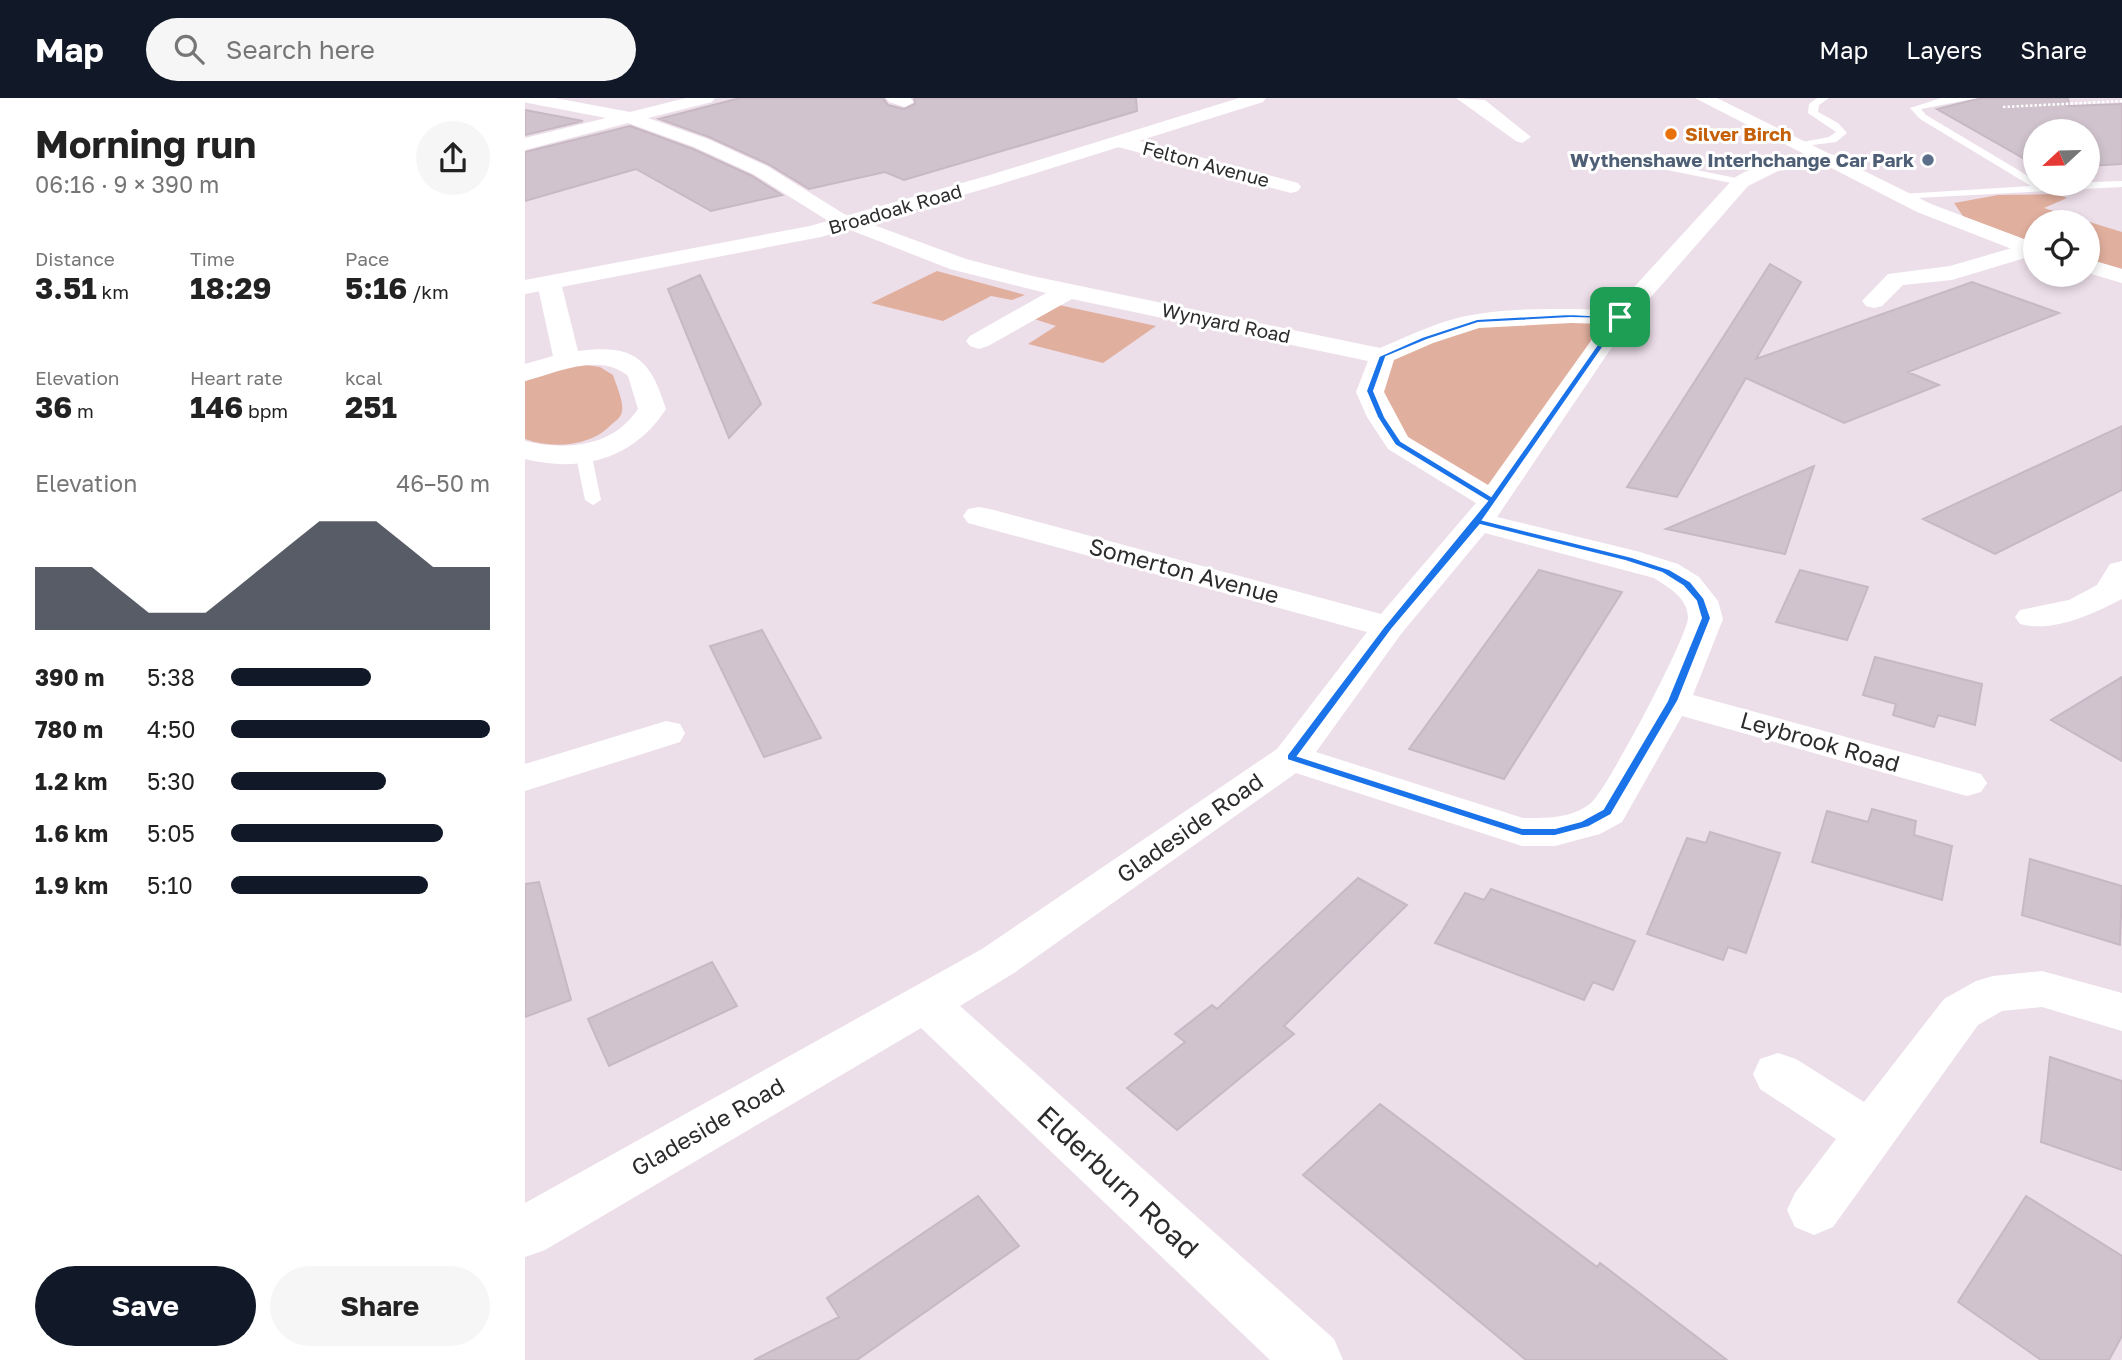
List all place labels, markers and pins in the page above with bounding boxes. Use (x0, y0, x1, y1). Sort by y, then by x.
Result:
place label: Silver Birch (1685, 122, 1791, 145)
marker: Silver Birch (1663, 126, 1679, 142)
place label: Wythenshawe Interhchange Car Park (1570, 148, 1914, 171)
marker: Wythenshawe Interhchange Car Park (1920, 152, 1936, 168)
pin (1590, 287, 1650, 347)

